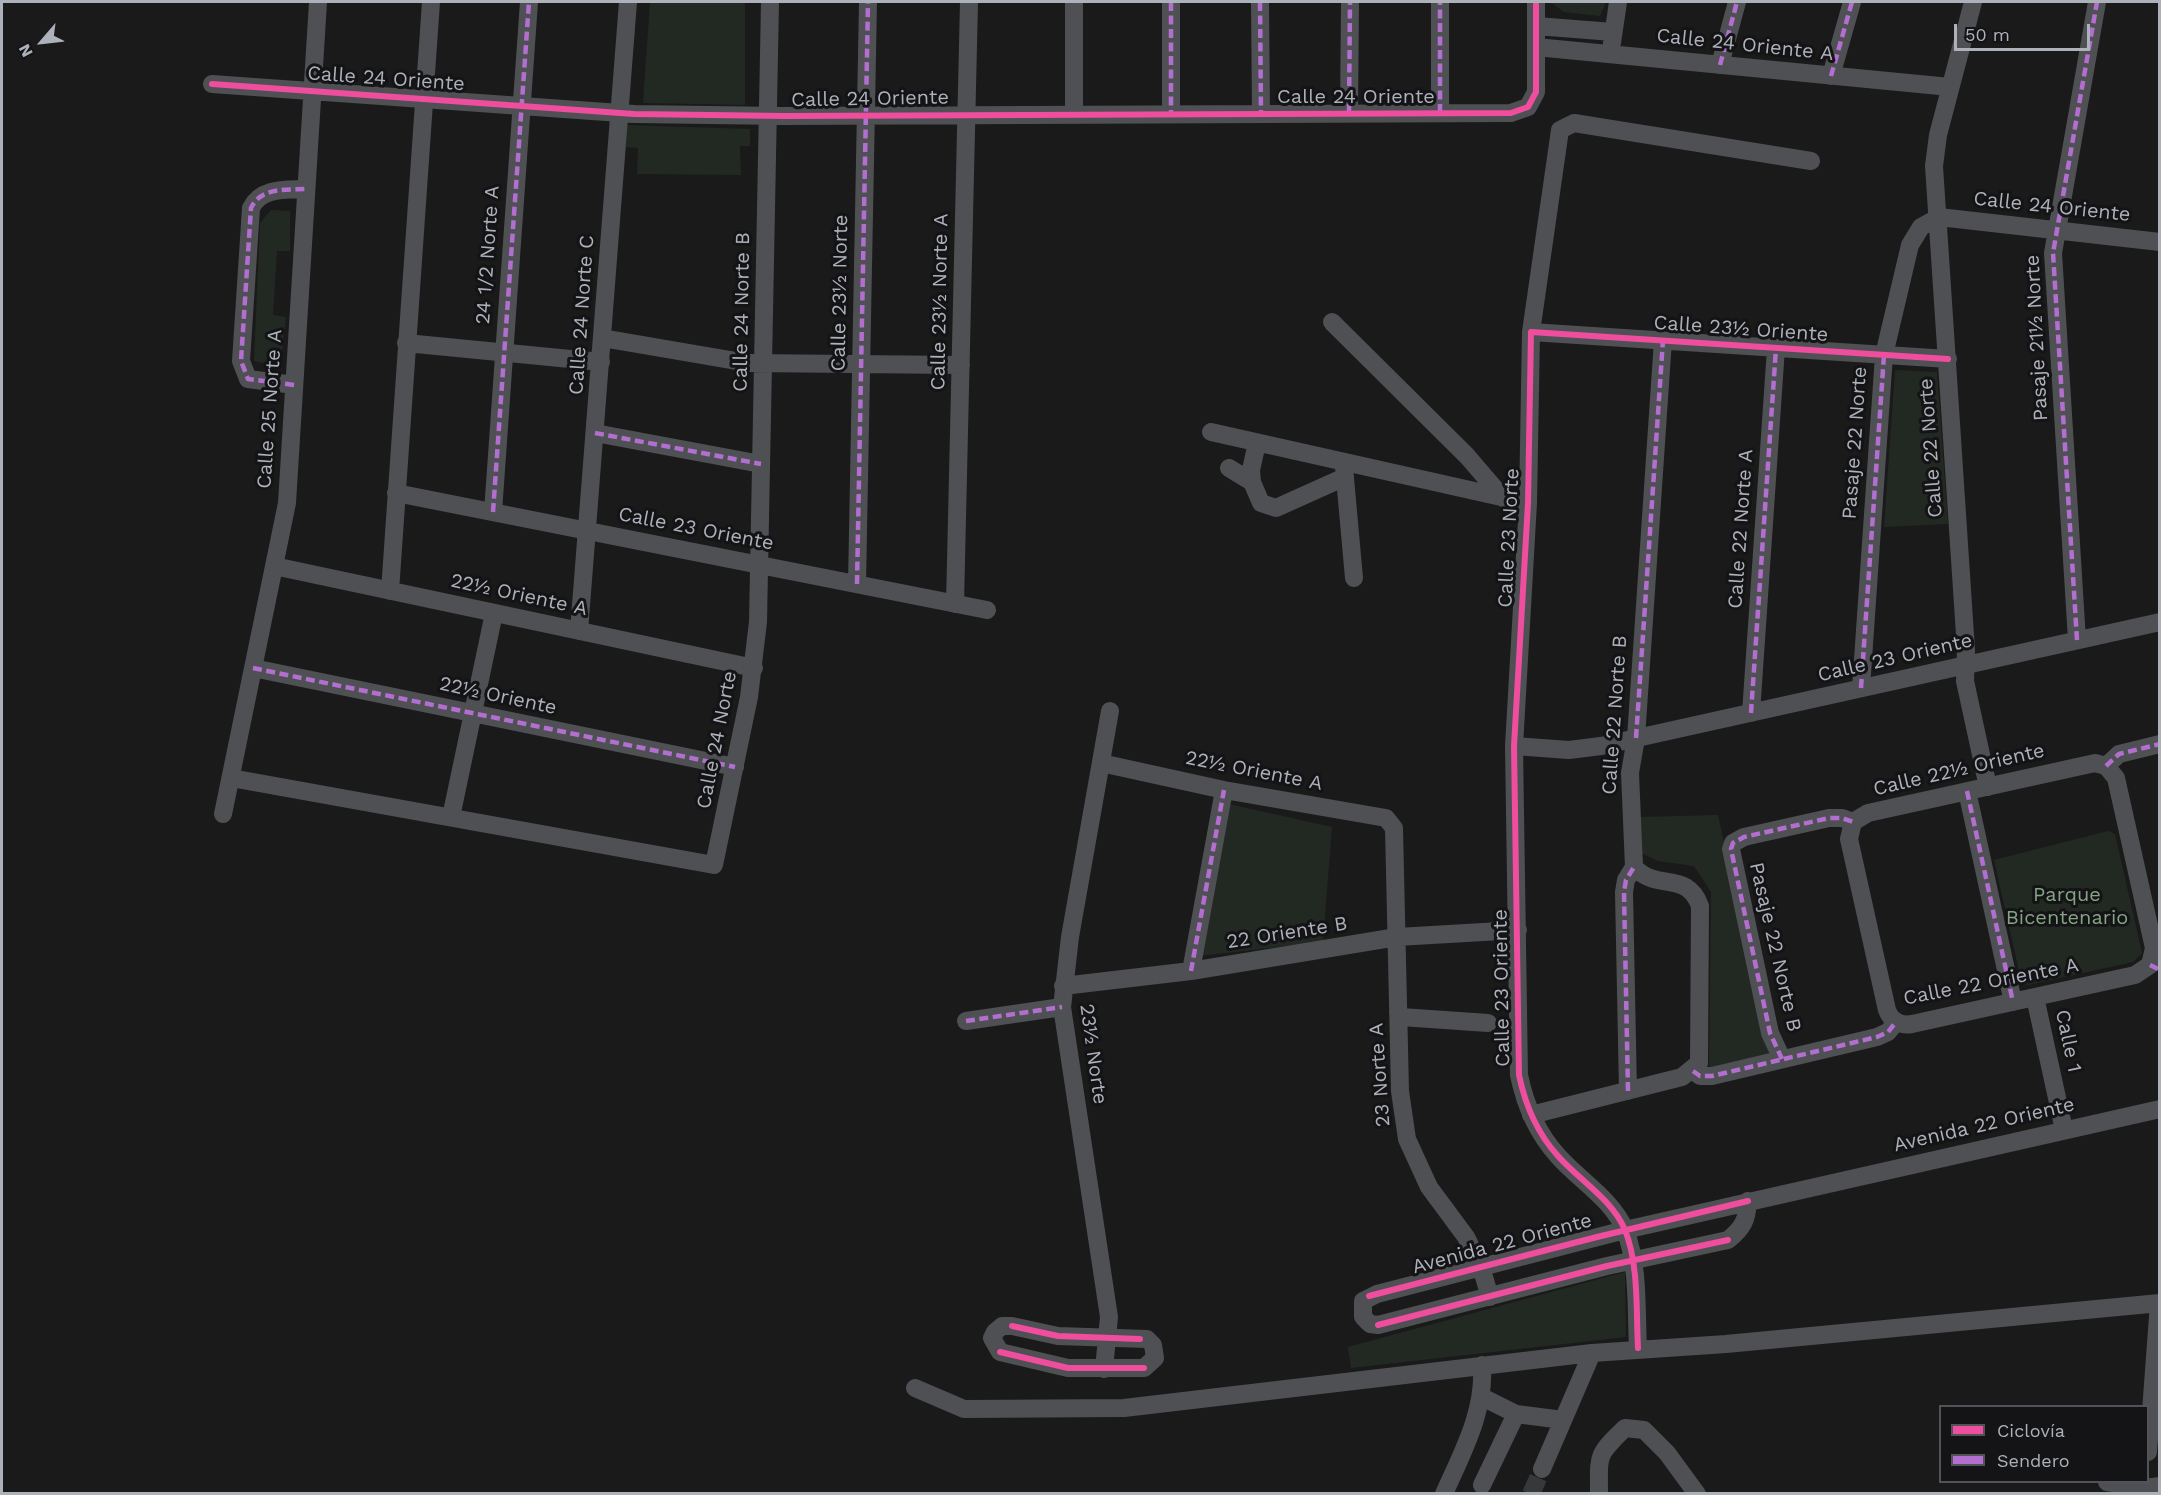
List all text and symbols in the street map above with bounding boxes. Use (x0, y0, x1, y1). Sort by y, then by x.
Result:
north arrow (12, 12, 72, 72)
scale bar (1957, 12, 2094, 50)
street label: Calle 24 Oriente A (1655, 24, 1835, 66)
text: 50 m (1965, 24, 2010, 45)
text: N (14, 41, 37, 60)
street label: Calle 24 Oriente (306, 62, 466, 96)
street label: Calle 24 Oriente (1277, 85, 1435, 109)
street label: Calle 24 Oriente (791, 86, 949, 112)
street label: 24 1/2 Norte A (471, 185, 505, 325)
street label: Calle 24 Oriente (1972, 187, 2132, 227)
street label: Calle 23½ Norte A (926, 213, 954, 391)
street label: Calle 23½ Norte (827, 214, 853, 372)
street label: Calle 24 Norte B (729, 232, 755, 392)
street label: Calle 24 Norte C (564, 234, 600, 396)
street label: Pasaje 21½ Norte (2021, 254, 2053, 422)
street label: Calle 23½ Oriente (1653, 311, 1829, 347)
street label: Calle 25 Norte A (252, 328, 288, 490)
street label: Pasaje 22 Norte (1838, 366, 1872, 520)
street label: Calle 22 Norte (1914, 377, 1948, 519)
street label: Calle 22 Norte A (1723, 448, 1759, 610)
street label: Calle 23 Norte (1493, 468, 1525, 608)
street label: Calle 23 Oriente (616, 502, 776, 556)
street label: 22½ Oriente A (448, 569, 590, 621)
street label: Calle 23 Oriente (1815, 629, 1975, 687)
street label: Calle 22 Norte B (1597, 635, 1633, 795)
street label: Calle 24 Norte (692, 669, 742, 811)
street label: 22½ Oriente (437, 672, 559, 720)
street label: Calle 22½ Oriente (1871, 739, 2047, 801)
street label: 22½ Oriente A (1183, 746, 1325, 796)
street label: Pasaje 22 Norte B (1744, 860, 1806, 1034)
park label: Parque Bicentenario (2006, 883, 2128, 930)
street label: Calle 23 Oriente (1489, 909, 1515, 1067)
street label: 22 Oriente B (1225, 912, 1349, 954)
street label: Calle 22 Oriente A (1901, 953, 2081, 1011)
street label: 23½ Norte (1074, 1002, 1112, 1106)
street label: Calle 1 (2050, 1007, 2086, 1075)
street label: 23 Norte A (1364, 1022, 1396, 1128)
street label: Avenida 22 Oriente (1891, 1092, 2077, 1158)
street label: Avenida 22 Oriente (1410, 1208, 1594, 1280)
legend (1939, 1405, 2149, 1483)
text: Ciclovía (1997, 1420, 2065, 1441)
text: Sendero (1997, 1450, 2070, 1471)

